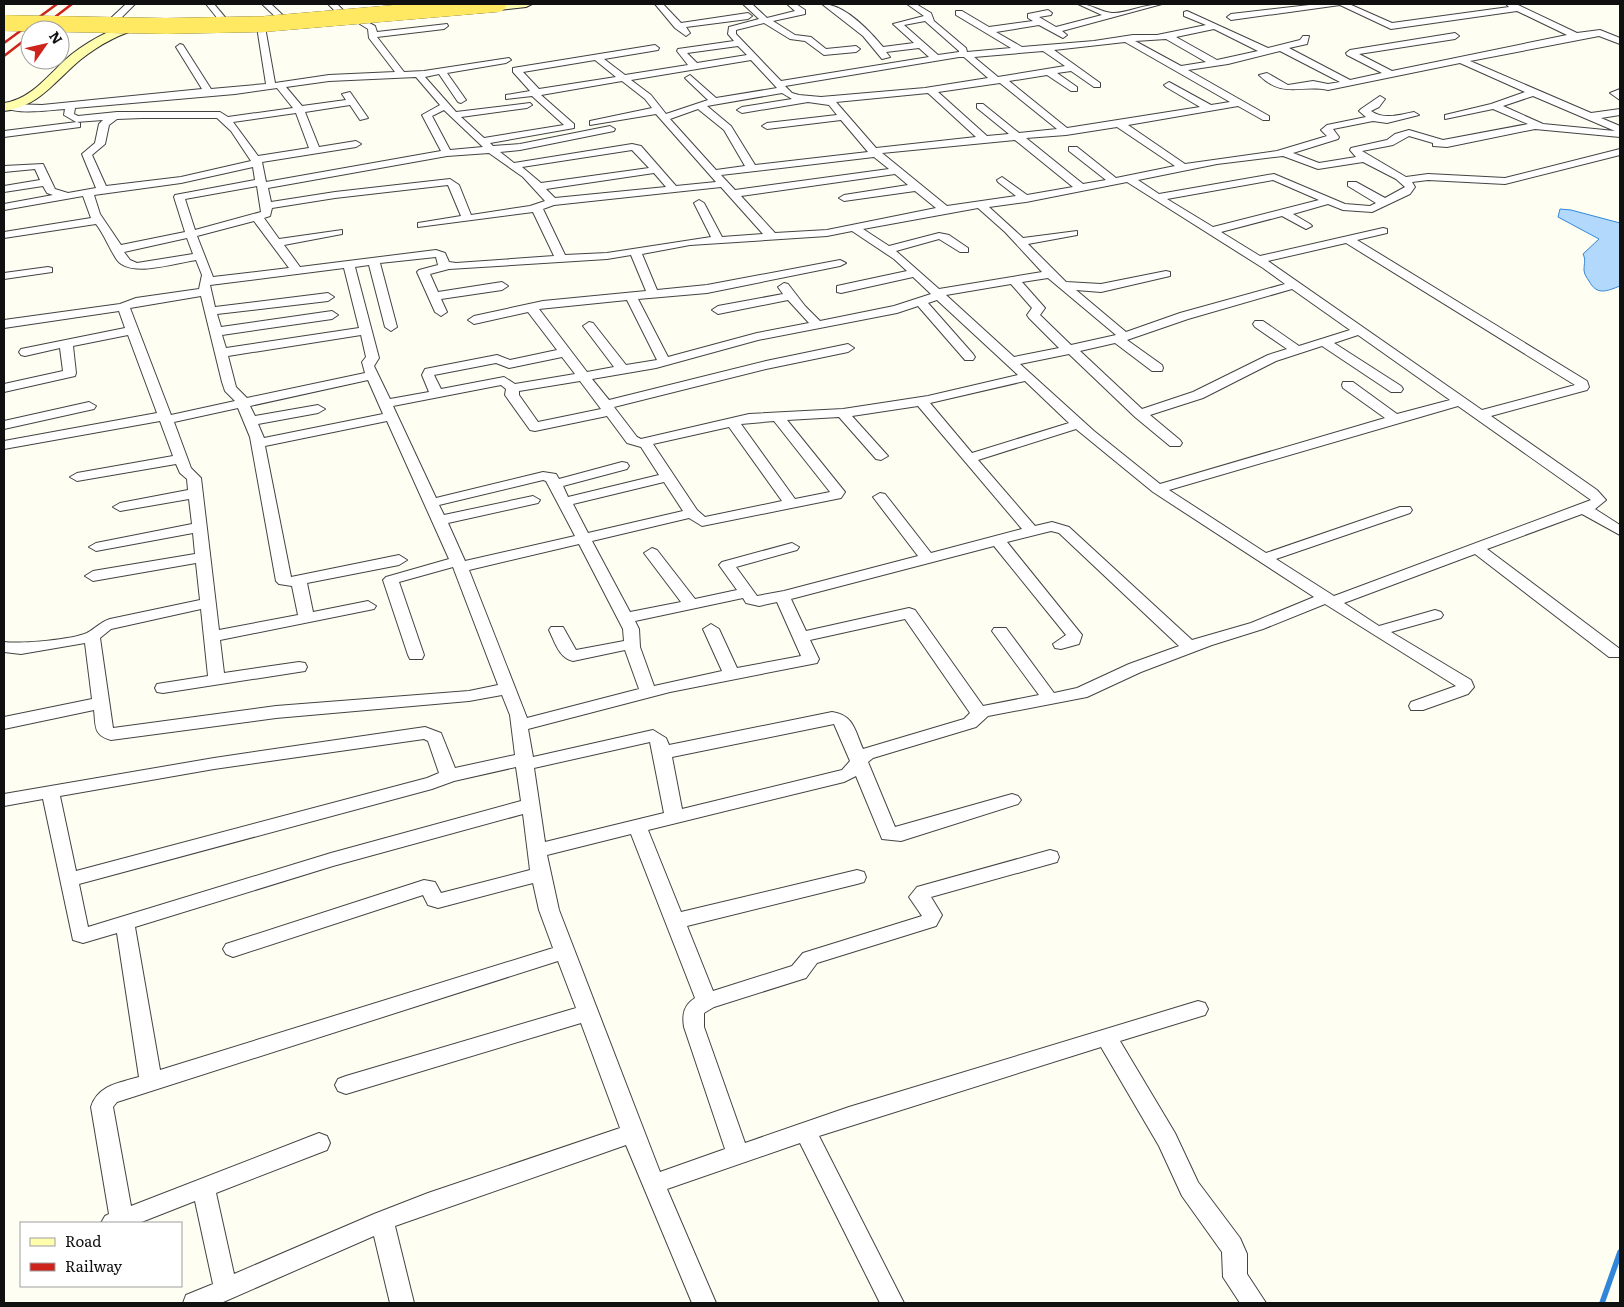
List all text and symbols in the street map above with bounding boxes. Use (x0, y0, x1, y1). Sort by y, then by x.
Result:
north arrow (20, 20, 70, 70)
text: N (45, 27, 68, 48)
legend (20, 1222, 182, 1287)
text: Road (65, 1229, 101, 1252)
text: Railway (65, 1254, 123, 1277)

